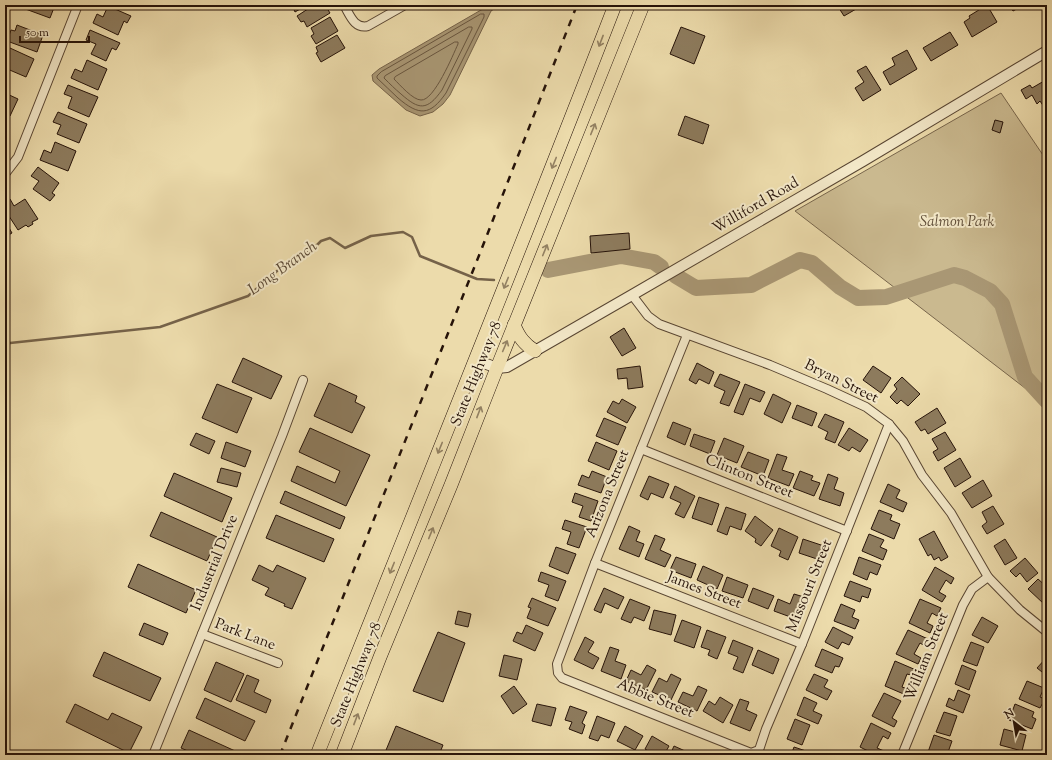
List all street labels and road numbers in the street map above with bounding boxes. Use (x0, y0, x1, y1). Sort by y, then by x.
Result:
street label: Williford Road (709, 172, 804, 239)
street label: State Highway 78 (446, 318, 508, 430)
street label: Bryan Street (800, 355, 882, 409)
street label: Arizona Street (581, 447, 635, 541)
street label: Clinton Street (702, 450, 796, 504)
street label: Industrial Drive (186, 512, 244, 614)
street label: Missouri Street (782, 536, 838, 636)
street label: James Street (663, 567, 744, 615)
street label: William Street (900, 610, 954, 704)
street label: Park Lane (212, 614, 278, 656)
street label: State Highway 78 (326, 619, 388, 731)
street label: Abbie Street (613, 674, 697, 724)

